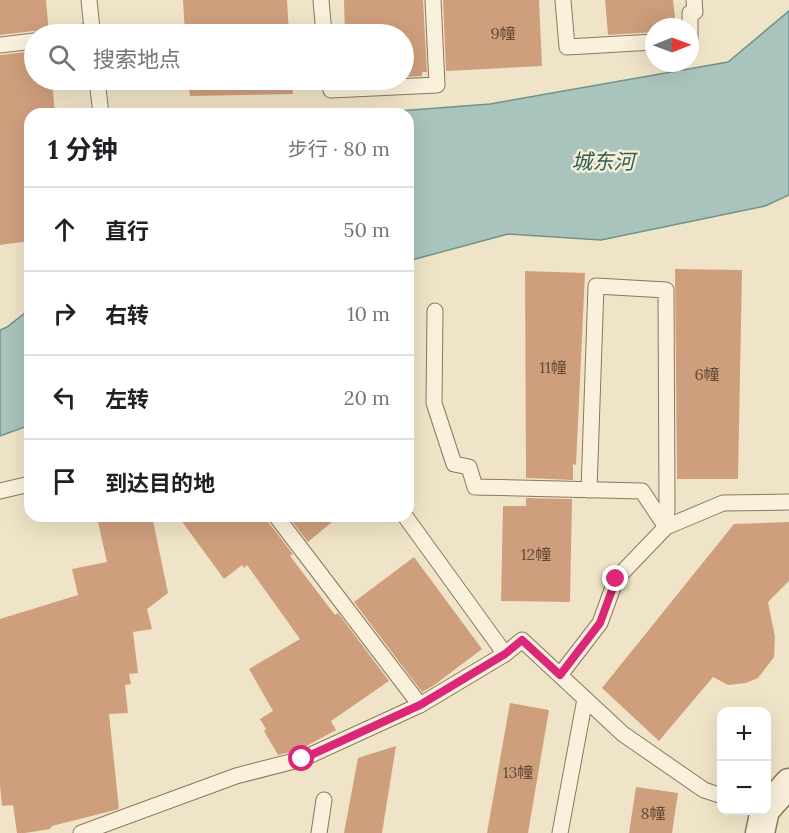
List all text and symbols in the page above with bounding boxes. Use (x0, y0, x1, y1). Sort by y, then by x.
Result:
north arrow (645, 18, 699, 72)
house number: 9幢 (490, 23, 516, 43)
search box (24, 24, 414, 90)
icon: search (45, 41, 78, 74)
text: 搜索地点 (93, 45, 181, 73)
text: 1 分钟 (48, 133, 117, 166)
text: 步行 · 80 m (288, 136, 390, 161)
water label: 城东河 (572, 148, 638, 175)
icon: ahead (48, 213, 81, 246)
text: 直行 (105, 217, 149, 245)
text: 50 m (344, 217, 390, 242)
icon: right (48, 297, 81, 330)
text: 右转 (105, 301, 149, 329)
text: 10 m (347, 301, 390, 326)
house number: 11幢 (539, 357, 567, 377)
house number: 6幢 (694, 364, 720, 384)
icon: left (48, 381, 81, 414)
text: 左转 (105, 385, 149, 413)
text: 20 m (344, 385, 390, 410)
icon: arrive (48, 465, 81, 498)
text: 到达目的地 (105, 469, 215, 497)
house number: 12幢 (521, 544, 551, 564)
route end (602, 565, 628, 591)
map controls (717, 707, 771, 815)
button: + (717, 707, 771, 761)
route start (288, 745, 314, 771)
button: − (717, 761, 771, 815)
house number: 13幢 (503, 762, 533, 782)
house number: 8幢 (641, 803, 666, 823)

